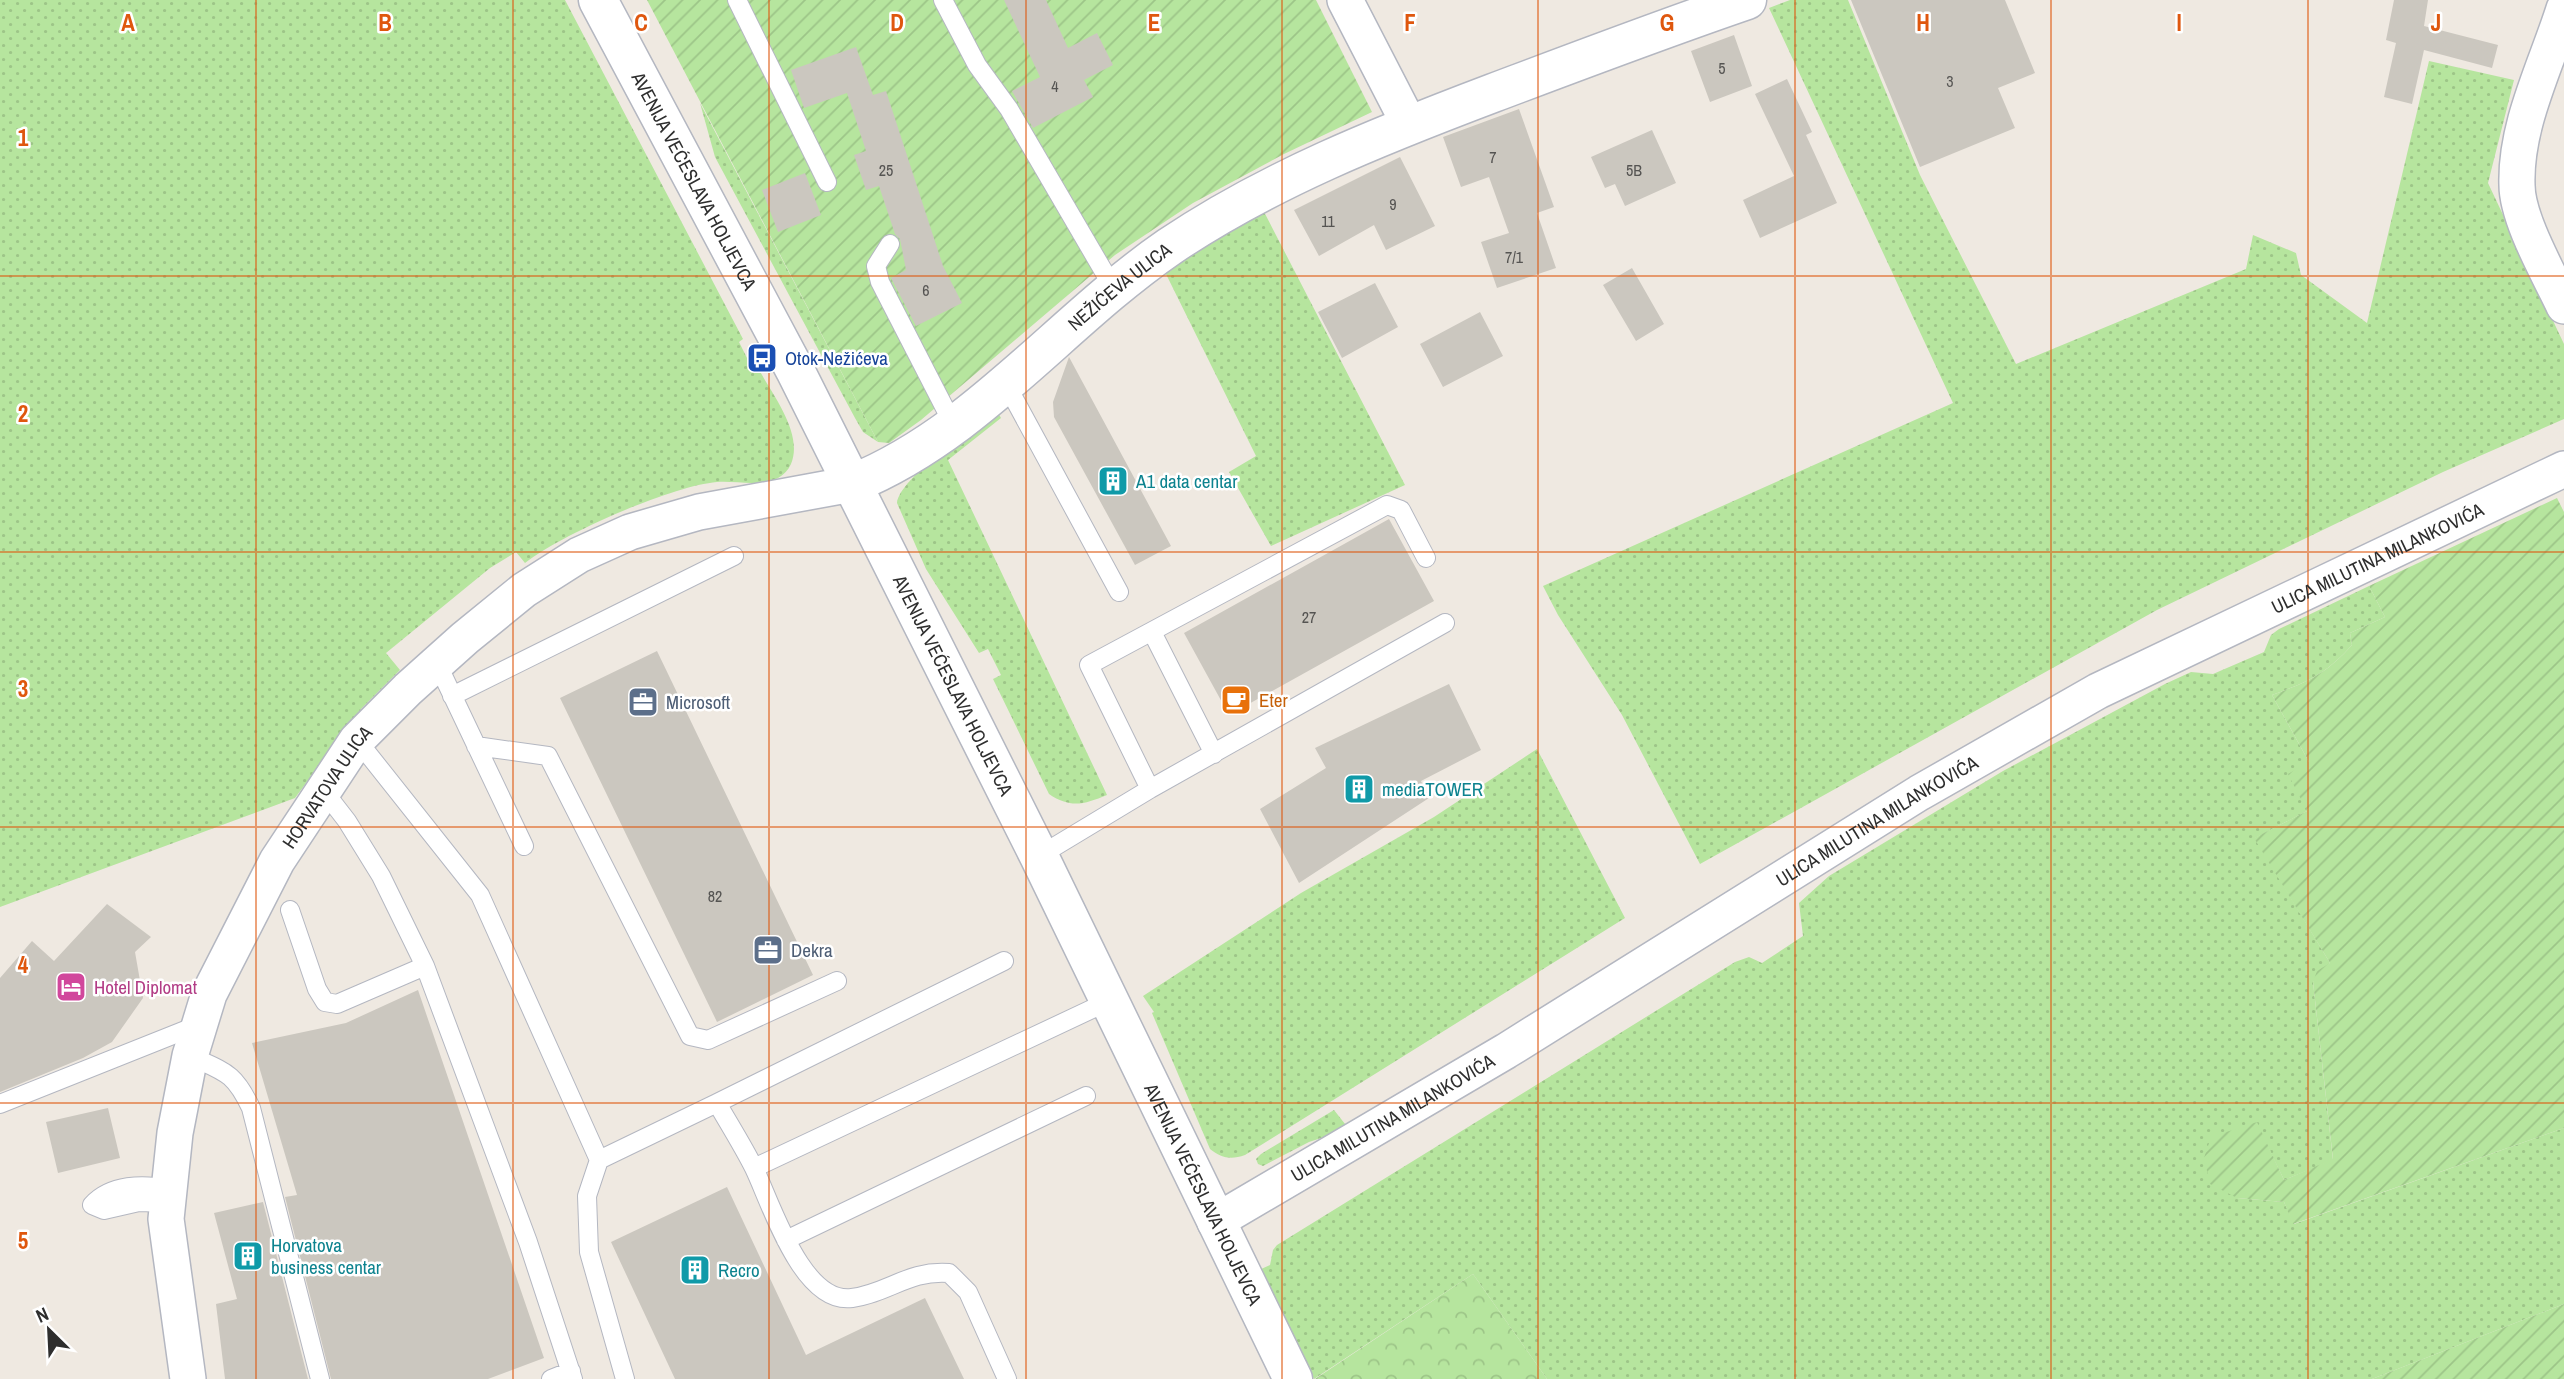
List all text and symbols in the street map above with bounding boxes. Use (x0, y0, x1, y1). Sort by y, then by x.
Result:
text: A (121, 7, 135, 38)
text: B (378, 7, 392, 38)
text: C (634, 7, 648, 38)
text: D (890, 7, 904, 38)
text: E (1148, 7, 1160, 38)
text: F (1404, 7, 1416, 38)
text: G (1660, 7, 1674, 38)
text: H (1916, 7, 1930, 38)
text: I (2176, 7, 2182, 38)
text: J (2431, 7, 2441, 38)
house number: 5 (1718, 57, 1726, 79)
street label: AVENIJA VEĆESLAVA HOLJEVCA (625, 66, 763, 295)
house number: 3 (1946, 70, 1954, 92)
house number: 4 (1051, 75, 1059, 97)
text: 1 (18, 122, 29, 153)
house number: 7 (1489, 146, 1497, 168)
house number: 25 (879, 159, 893, 181)
house number: 5B (1626, 159, 1642, 181)
house number: 9 (1389, 193, 1397, 215)
house number: 11 (1321, 210, 1336, 232)
street label: NEŽIĆEVA ULICA (1062, 236, 1177, 336)
house number: 7/1 (1505, 246, 1524, 268)
house number: 6 (922, 279, 930, 301)
bus stop icon: Otok-Nežićeva (745, 341, 779, 375)
place label: Otok-Nežićeva (785, 345, 888, 371)
text: 2 (18, 398, 28, 429)
building icon: A1 data centar (1096, 464, 1130, 498)
place label: A1 data centar (1135, 468, 1238, 494)
street label: ULICA MILUTINA MILANKOVIĆA (2267, 496, 2488, 620)
street label: AVENIJA VEĆESLAVA HOLJEVCA (887, 570, 1020, 801)
house number: 27 (1302, 606, 1316, 628)
text: 3 (18, 673, 28, 704)
cafe icon: Eter (1219, 683, 1253, 717)
office icon: Microsoft (626, 685, 660, 719)
place label: Eter (1259, 687, 1288, 713)
place label: Microsoft (666, 689, 731, 715)
street label: HORVATOVA ULICA (276, 719, 378, 853)
street label: ULICA MILUTINA MILANKOVIĆA (1771, 749, 1983, 892)
building icon: mediaTOWER (1342, 772, 1376, 806)
place label: mediaTOWER (1382, 776, 1483, 802)
house number: 82 (708, 885, 722, 907)
office icon: Dekra (751, 933, 785, 967)
place label: Dekra (791, 937, 833, 963)
text: 4 (18, 949, 29, 980)
hotel icon: Hotel Diplomat (54, 970, 88, 1004)
place label: Hotel Diplomat (94, 974, 198, 1000)
street label: ULICA MILUTINA MILANKOVIĆA (1286, 1047, 1500, 1188)
street label: AVENIJA VEĆESLAVA HOLJEVCA (1138, 1078, 1268, 1310)
text: 5 (18, 1225, 28, 1256)
place label: Horvatova business centar (271, 1232, 382, 1280)
building icon: Horvatova business centar (231, 1239, 265, 1273)
building icon: Recro (678, 1253, 712, 1287)
place label: Recro (718, 1257, 760, 1283)
north arrow (14, 1295, 84, 1365)
text: N (32, 1300, 53, 1329)

